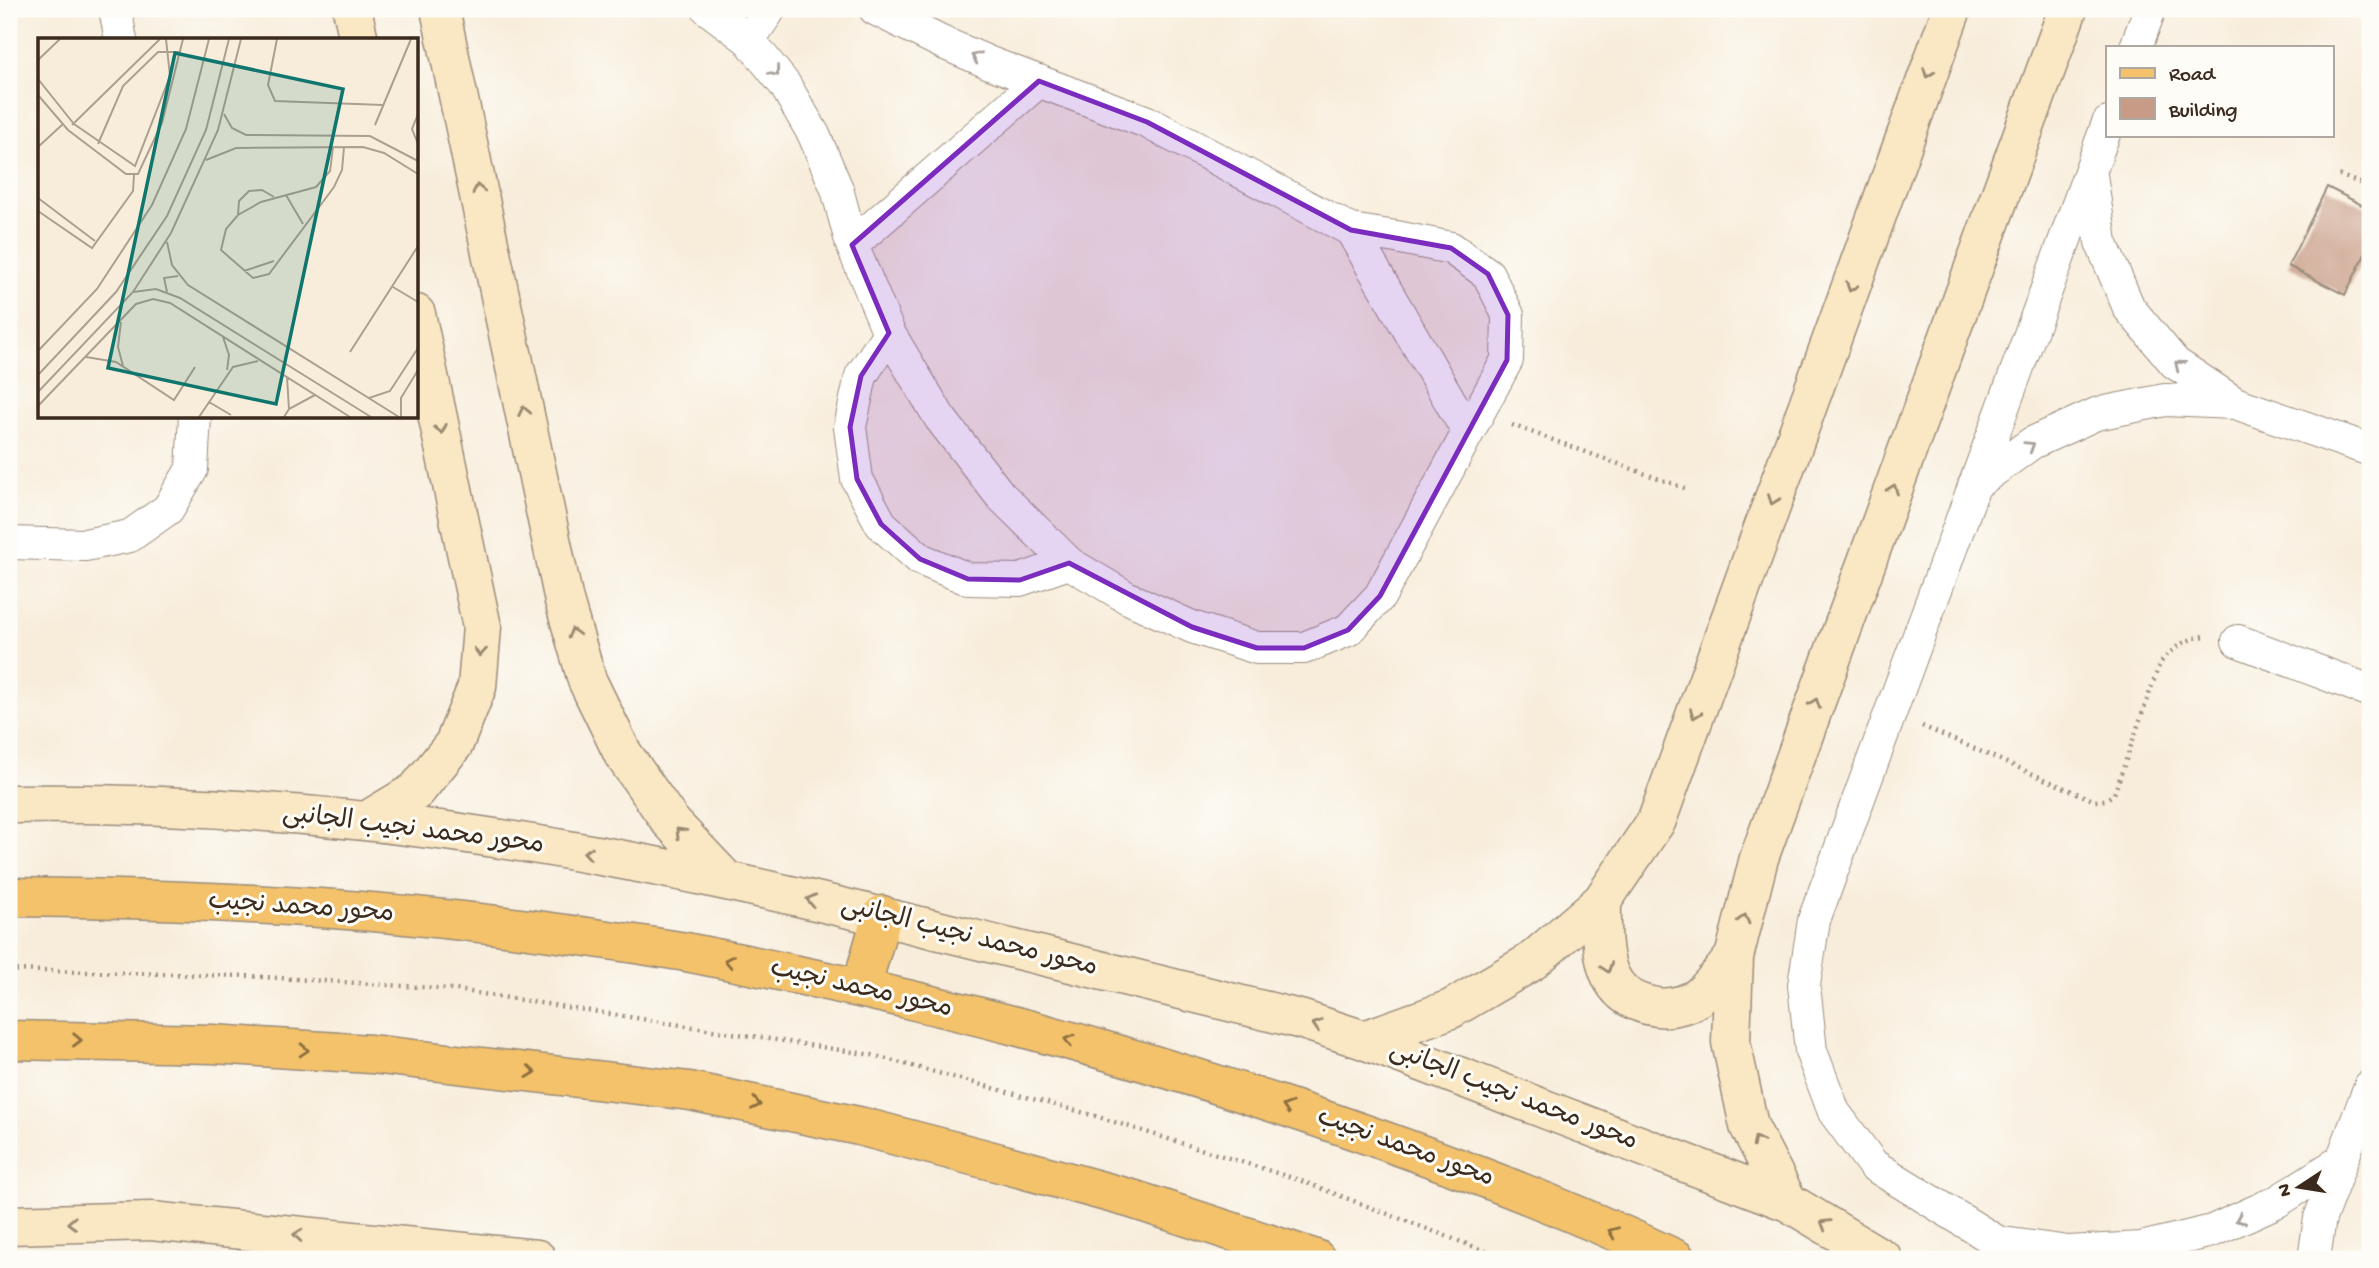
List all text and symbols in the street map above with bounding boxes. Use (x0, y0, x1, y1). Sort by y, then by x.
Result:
inset map (38, 38, 418, 418)
legend (2106, 46, 2334, 136)
one-way arrow (970, 51, 982, 65)
text: Road (2169, 64, 2217, 89)
one-way arrow (766, 65, 779, 77)
one-way arrow (1923, 66, 1937, 78)
text: Building (2168, 100, 2238, 125)
one-way arrow (471, 183, 486, 195)
one-way arrow (1845, 280, 1859, 292)
one-way arrow (2174, 360, 2186, 373)
one-way arrow (518, 405, 533, 417)
one-way arrow (432, 423, 447, 435)
one-way arrow (2022, 441, 2035, 454)
one-way arrow (1885, 484, 1899, 496)
one-way arrow (1767, 494, 1781, 506)
one-way arrow (567, 628, 582, 640)
one-way arrow (473, 647, 488, 658)
one-way arrow (1807, 697, 1821, 709)
one-way arrow (1689, 708, 1703, 720)
street label: محور محمد نجيب الجانبى (280, 800, 546, 862)
one-way arrow (676, 827, 688, 840)
one-way arrow (582, 847, 594, 862)
street label: محور محمد نجيب (207, 887, 395, 931)
street label: محور محمد نجيب الجانبى (837, 891, 1101, 985)
one-way arrow (805, 893, 817, 908)
one-way arrow (1736, 913, 1750, 925)
one-way arrow (723, 954, 735, 969)
street label: محور محمد نجيب (767, 954, 955, 1026)
one-way arrow (1599, 961, 1613, 973)
one-way arrow (1311, 1019, 1324, 1033)
one-way arrow (72, 1032, 83, 1048)
one-way arrow (1064, 1034, 1076, 1049)
street label: محور محمد نجيب الجانبى (1384, 1035, 1642, 1159)
one-way arrow (299, 1042, 310, 1057)
one-way arrow (525, 1064, 536, 1079)
one-way arrow (750, 1096, 762, 1111)
one-way arrow (1281, 1101, 1293, 1115)
street label: محور محمد نجيب (1312, 1103, 1498, 1195)
one-way arrow (1751, 1136, 1765, 1148)
north arrow (2264, 1152, 2334, 1222)
text: N (2273, 1181, 2298, 1198)
one-way arrow (2234, 1210, 2247, 1224)
one-way arrow (66, 1216, 77, 1231)
one-way arrow (1819, 1219, 1832, 1232)
one-way arrow (1608, 1226, 1621, 1240)
one-way arrow (293, 1228, 304, 1243)

